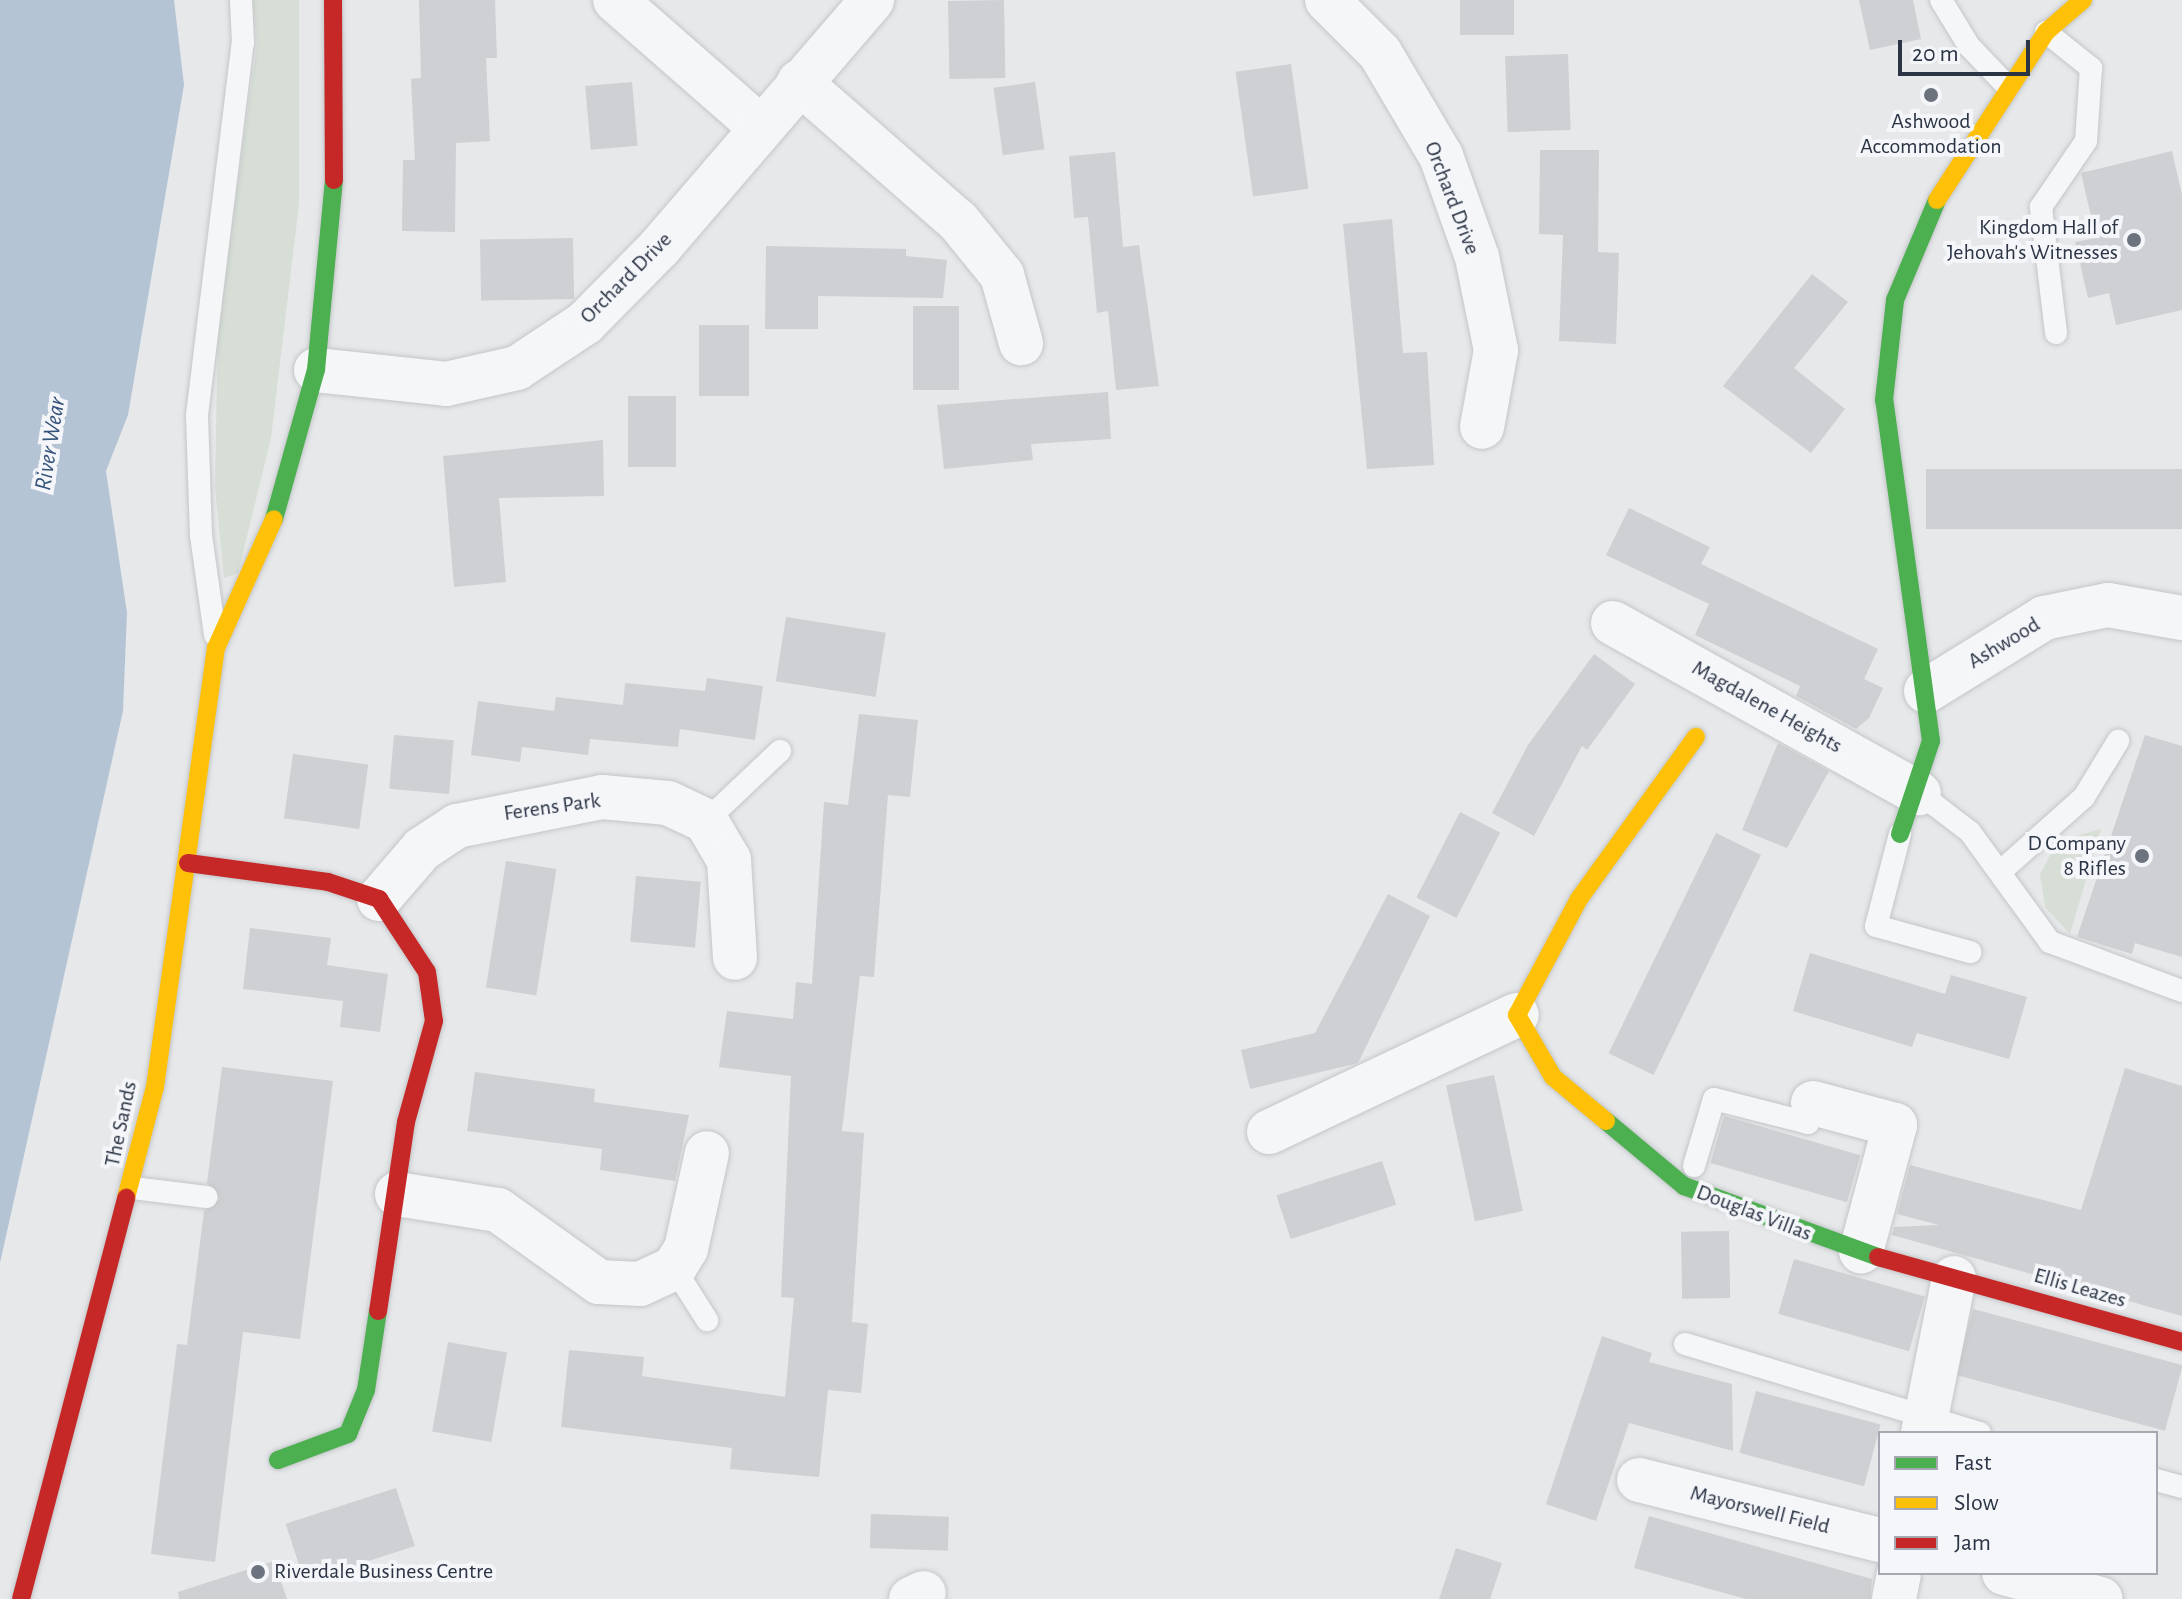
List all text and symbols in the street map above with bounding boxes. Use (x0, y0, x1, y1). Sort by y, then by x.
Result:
scale bar (1902, 24, 2034, 74)
text: 20 m (1912, 42, 1959, 66)
marker: Ashwood Accommodation (1922, 86, 1940, 104)
place label: Ashwood Accommodation (1860, 108, 2002, 160)
street label: Orchard Drive (1418, 138, 1486, 258)
place label: Kingdom Hall of Jehovah's Witnesses (1947, 214, 2118, 266)
street label: Orchard Drive (575, 227, 677, 329)
marker: Kingdom Hall of Jehovah's Witnesses (2125, 231, 2143, 249)
water label: River Wear (29, 395, 73, 493)
street label: Ashwood (1963, 611, 2045, 675)
street label: Magdalene Heights (1687, 655, 1847, 759)
street label: Ferens Park (502, 787, 602, 827)
place label: D Company 8 Rifles (2028, 830, 2126, 882)
marker: D Company 8 Rifles (2133, 847, 2151, 865)
street label: The Sands (99, 1079, 143, 1169)
street label: Douglas Villas (1693, 1179, 1815, 1247)
street label: Ellis Leazes (2031, 1262, 2129, 1314)
legend (1878, 1431, 2158, 1575)
text: Fast (1954, 1451, 1991, 1475)
street label: Mayorswell Field (1687, 1480, 1833, 1540)
text: Slow (1954, 1491, 1999, 1515)
text: Jam (1954, 1531, 1991, 1555)
place label: Riverdale Business Centre (274, 1559, 493, 1585)
marker: Riverdale Business Centre (249, 1563, 267, 1581)

